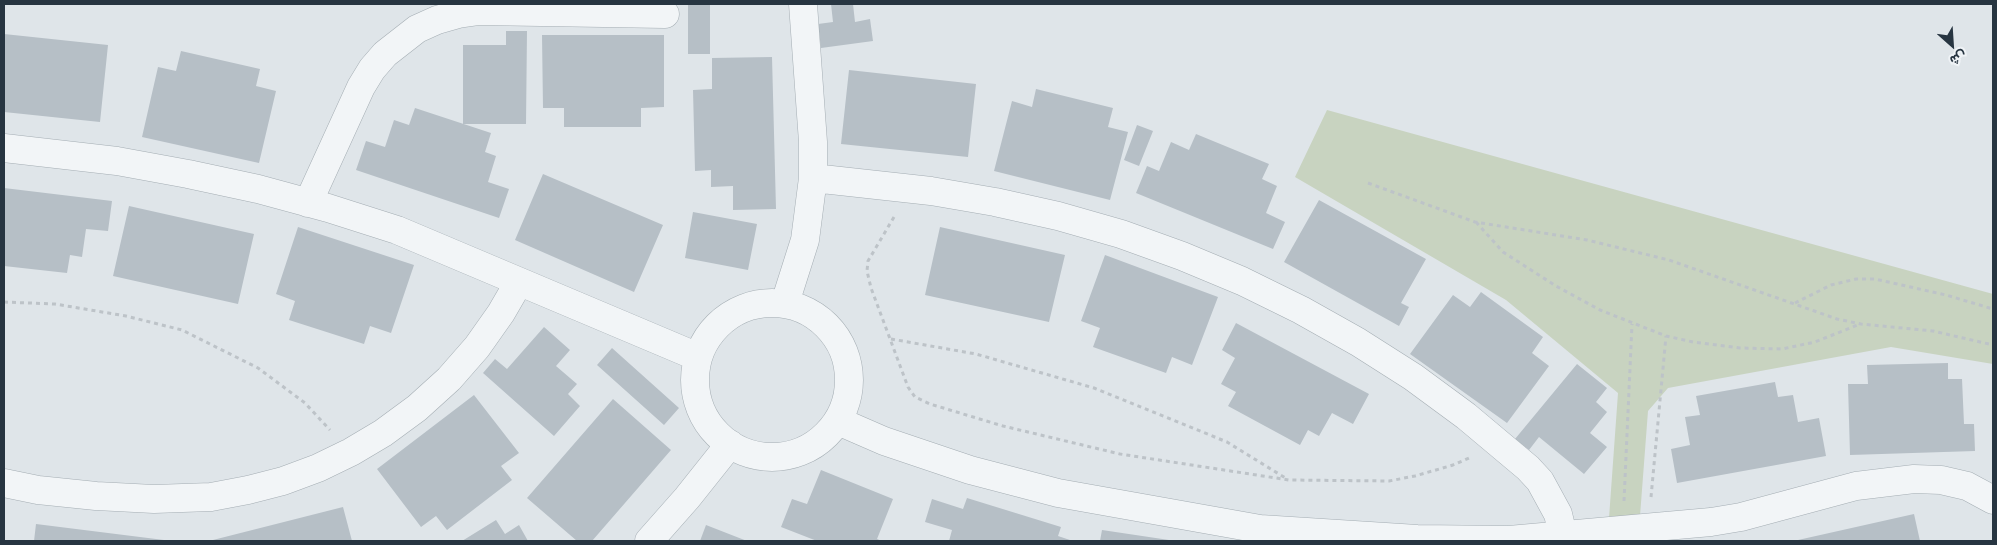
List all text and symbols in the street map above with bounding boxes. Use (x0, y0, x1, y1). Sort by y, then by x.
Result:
north arrow (1927, 20, 1977, 70)
text: ش (1947, 47, 1970, 70)

